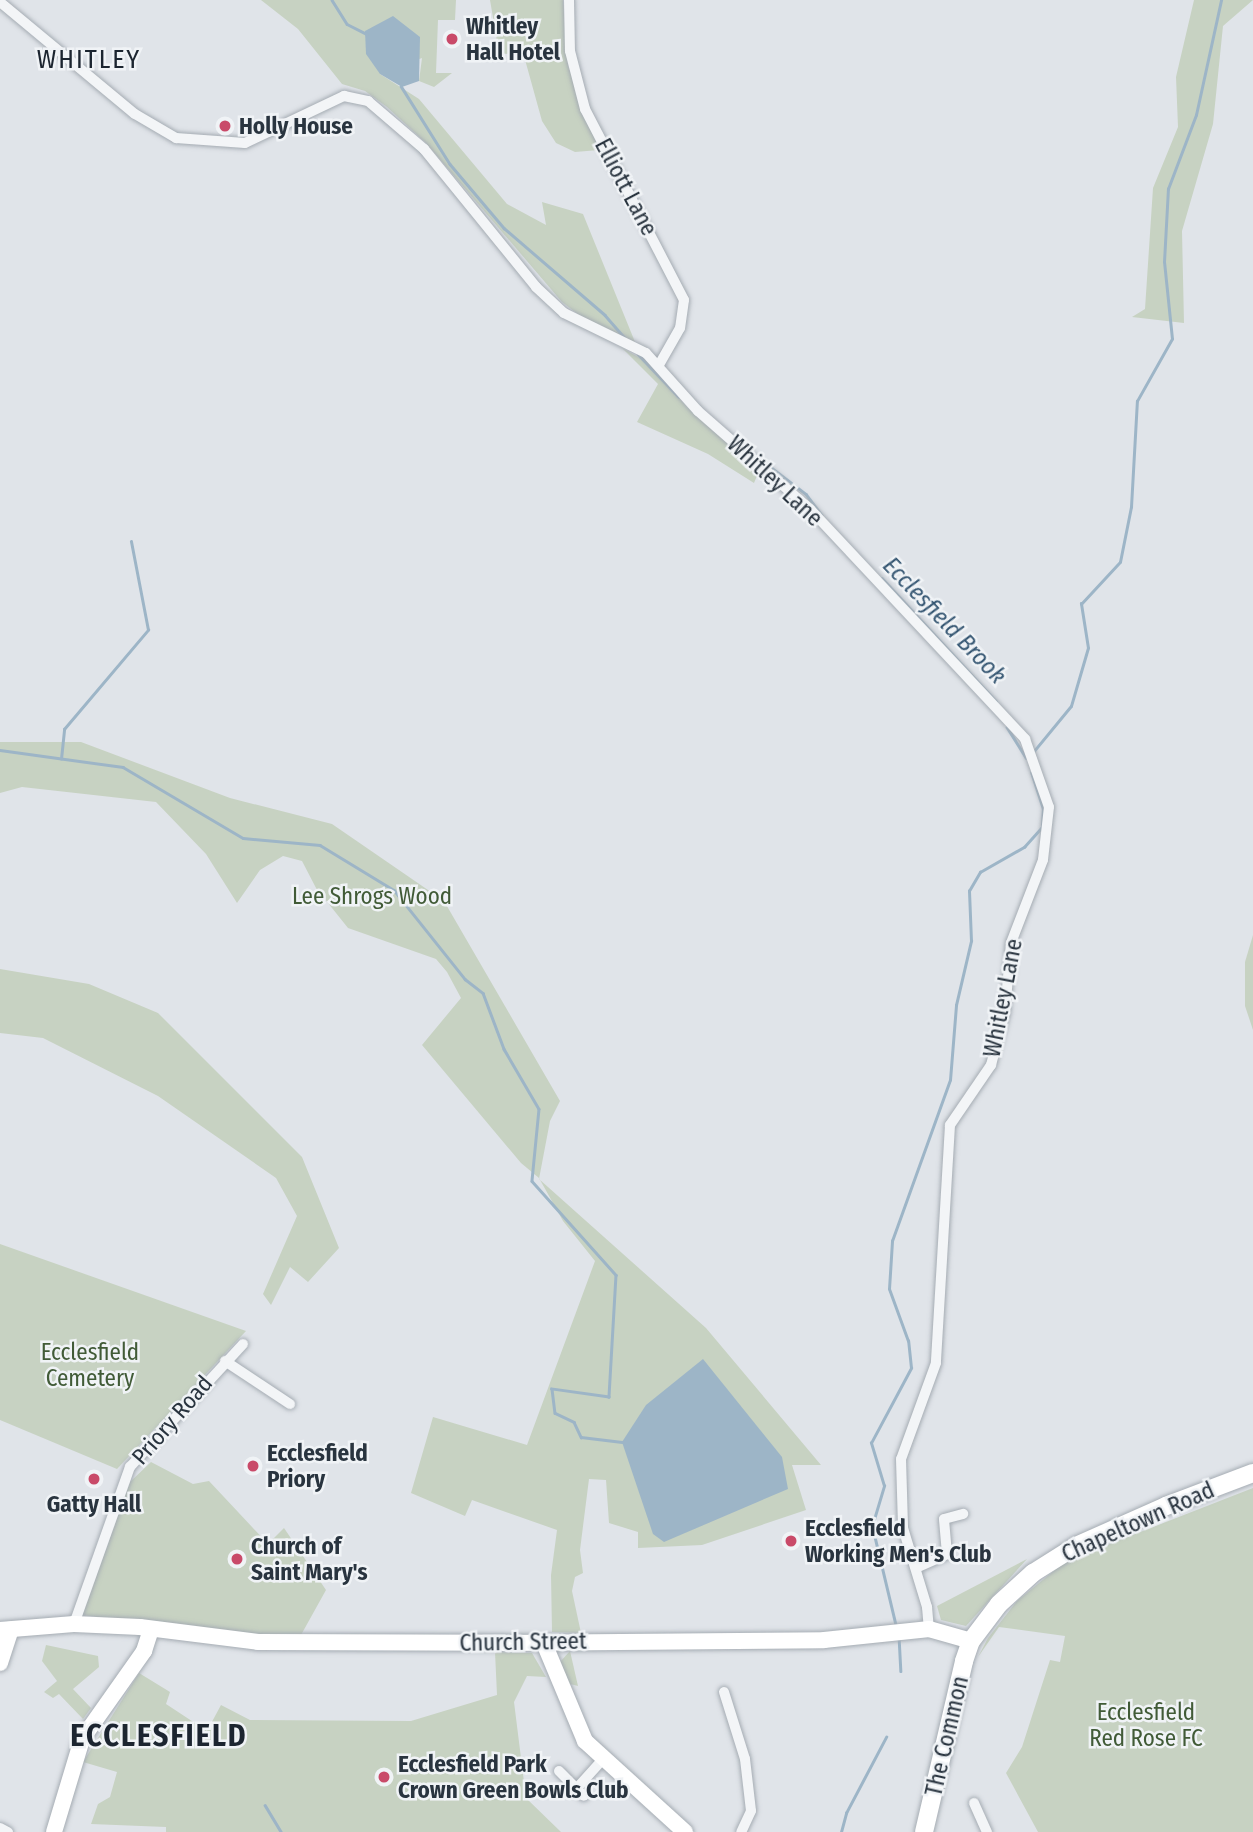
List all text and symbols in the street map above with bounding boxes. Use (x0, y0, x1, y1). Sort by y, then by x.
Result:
place label: Whitley Hall Hotel (466, 12, 560, 66)
marker: Whitley Hall Hotel (444, 31, 460, 47)
district label: WHITLEY (38, 44, 140, 76)
place label: Holly House (239, 112, 353, 140)
marker: Holly House (217, 118, 233, 134)
street label: Elliott Lane (589, 134, 663, 240)
street label: Whitley Lane (722, 430, 828, 532)
water label: Ecclesfield Brook (876, 552, 1012, 690)
park label: Lee Shrogs Wood (292, 882, 452, 910)
street label: Whitley Lane (978, 936, 1028, 1060)
park label: Ecclesfield Cemetery (41, 1338, 139, 1392)
street label: Priory Road (126, 1370, 218, 1470)
place label: Ecclesfield Priory (267, 1439, 368, 1493)
marker: Ecclesfield Priory (245, 1458, 261, 1474)
marker: Gatty Hall (86, 1471, 102, 1487)
street label: Chapeltown Road (1057, 1476, 1219, 1568)
place label: Gatty Hall (47, 1490, 141, 1518)
place label: Ecclesfield Working Men's Club (805, 1514, 992, 1568)
place label: Church of Saint Mary's (251, 1532, 368, 1586)
marker: Ecclesfield Working Men's Club (783, 1533, 799, 1549)
marker: Church of Saint Mary's (229, 1551, 245, 1567)
street label: Church Street (459, 1627, 587, 1657)
street label: The Common (920, 1673, 974, 1799)
park label: Ecclesfield Red Rose FC (1089, 1698, 1203, 1752)
district label: ECCLESFIELD (72, 1718, 246, 1754)
place label: Ecclesfield Park Crown Green Bowls Club (398, 1750, 629, 1804)
marker: Ecclesfield Park Crown Green Bowls Club (376, 1769, 392, 1785)

